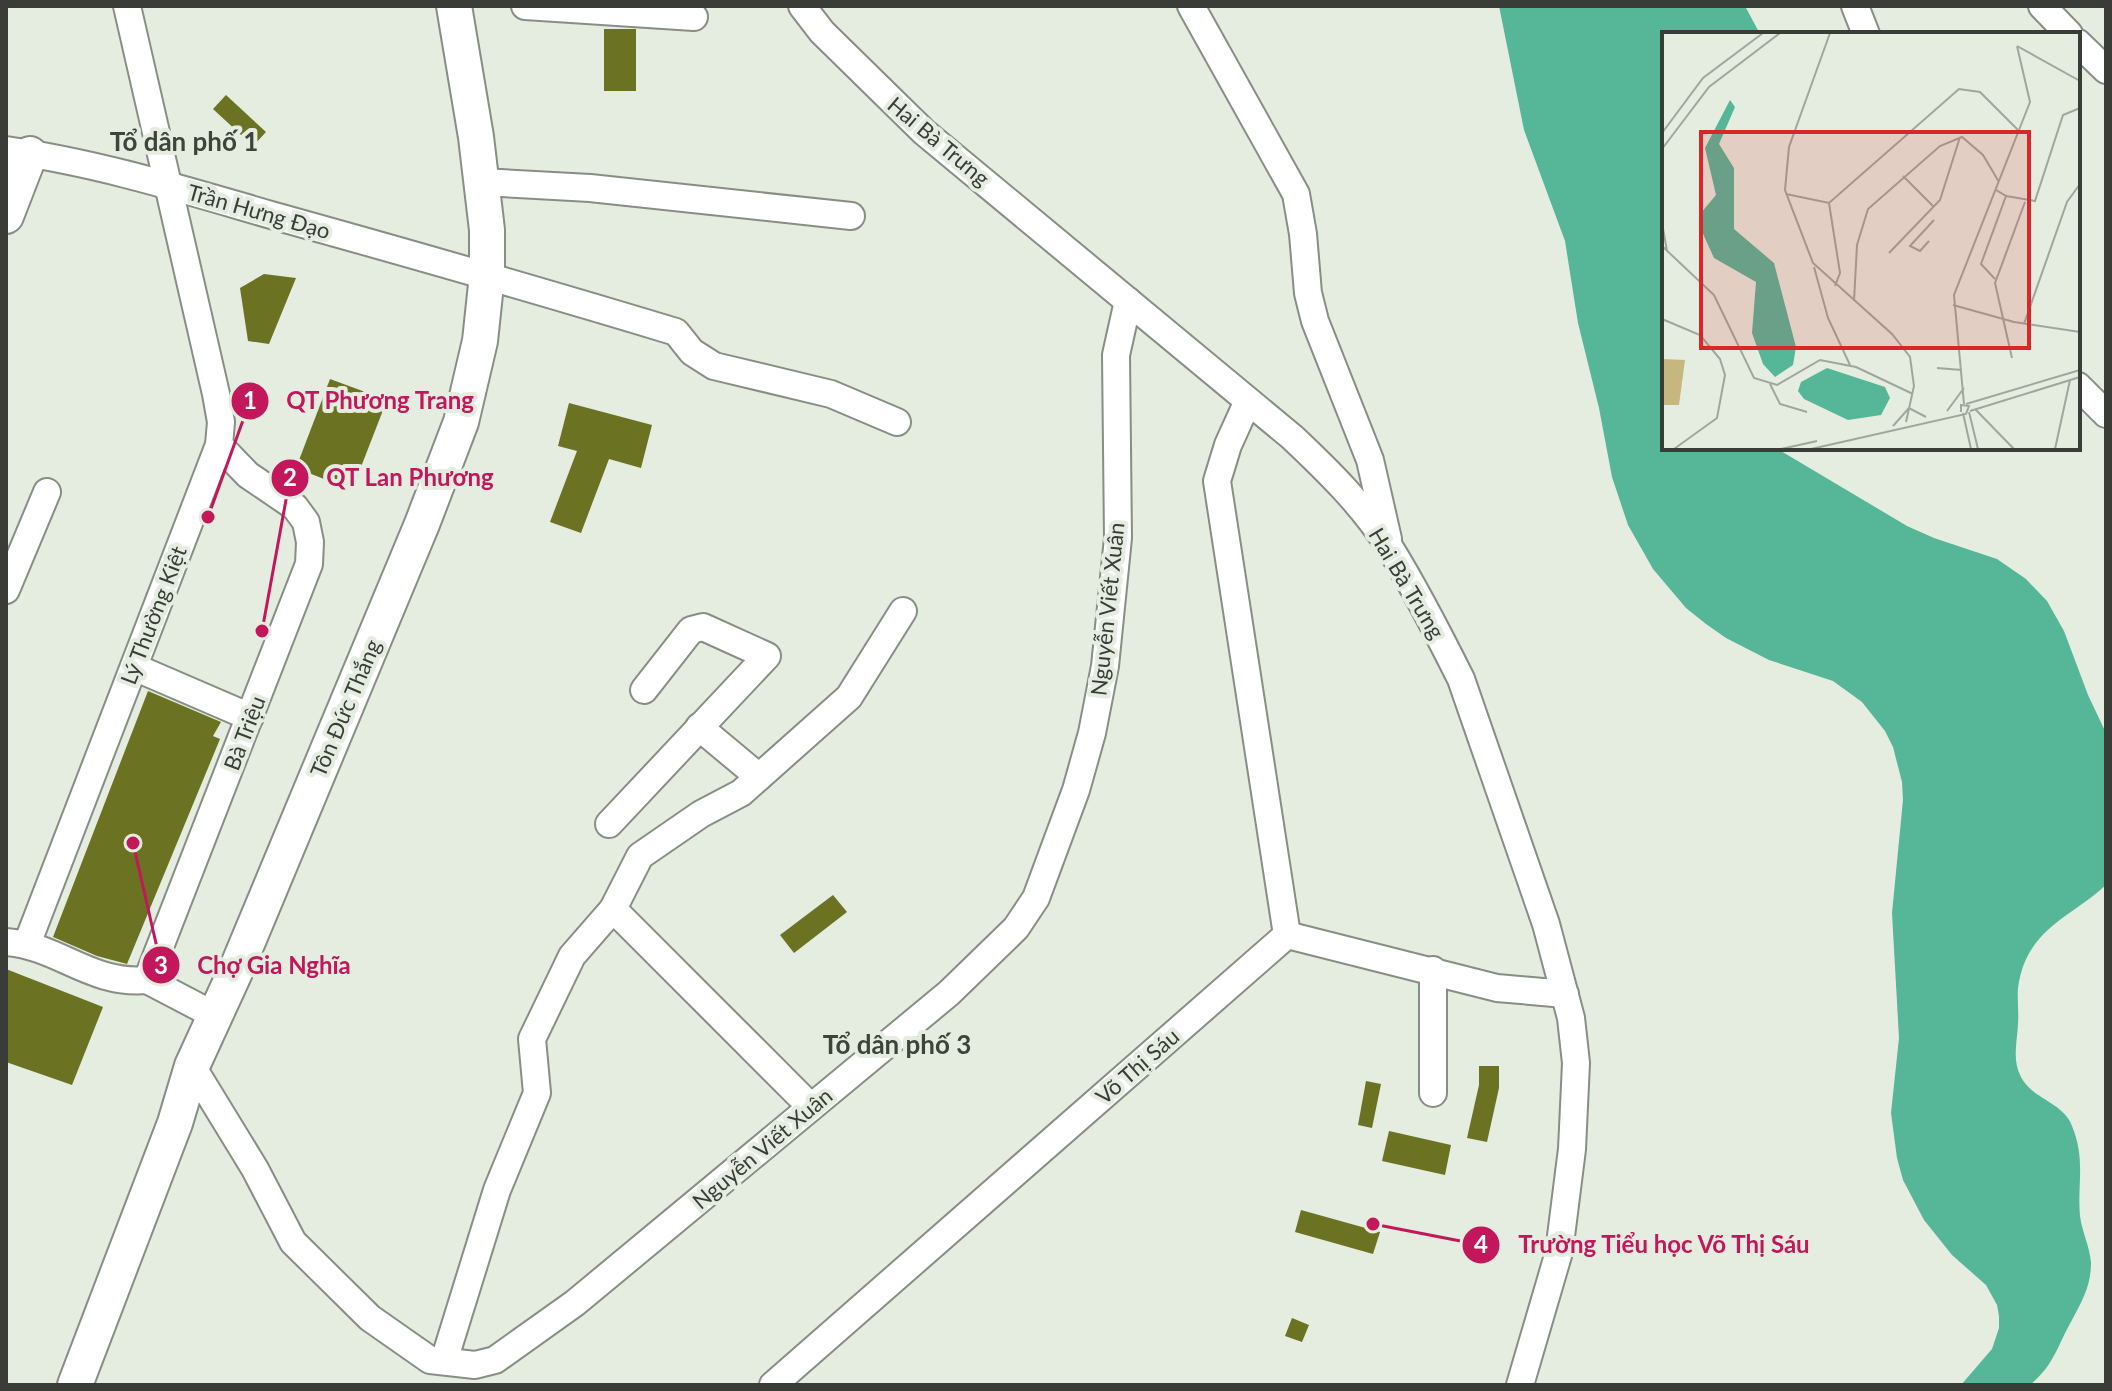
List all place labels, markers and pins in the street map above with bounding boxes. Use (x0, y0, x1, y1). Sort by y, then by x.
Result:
callout: QT Phương Trang (230, 377, 491, 425)
callout: QT Lan Phương (270, 454, 510, 502)
callout: Chợ Gia Nghĩa (141, 941, 367, 989)
callout: Trường Tiểu học Võ Thị Sáu (1461, 1221, 1826, 1269)

